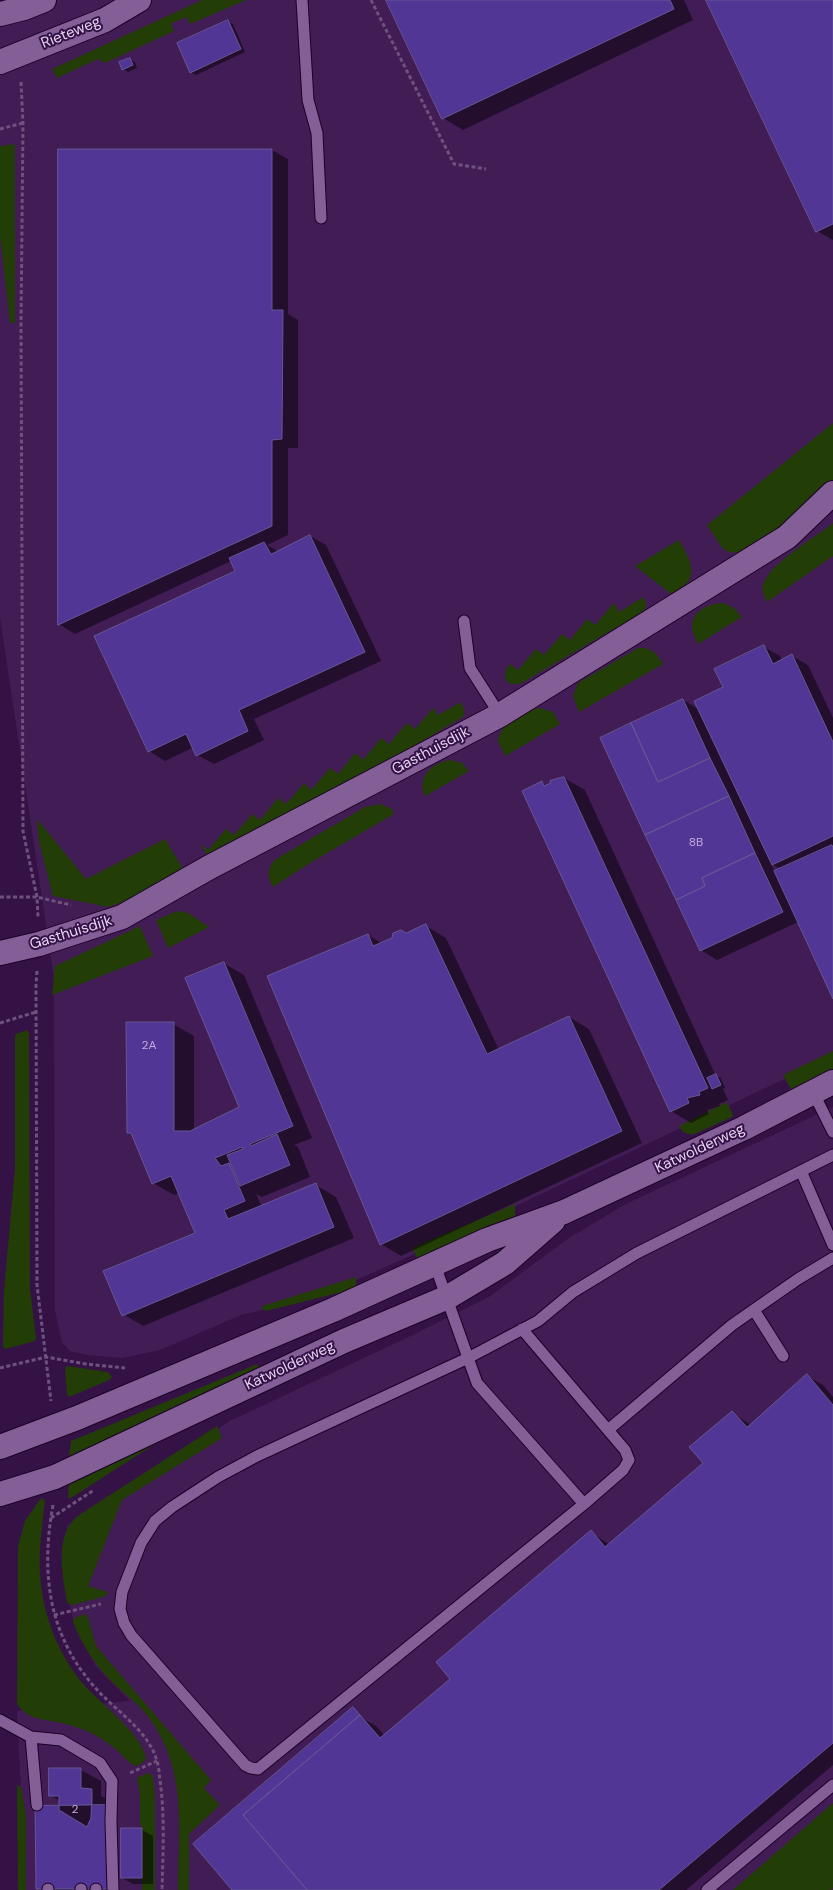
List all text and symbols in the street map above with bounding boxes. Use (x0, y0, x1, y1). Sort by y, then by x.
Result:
street label: Rieteweg (39, 13, 103, 53)
street label: Gasthuisdijk (389, 723, 473, 779)
house number: 8B (689, 836, 703, 850)
street label: Gasthuisdijk (28, 912, 114, 954)
house number: 2A (142, 1039, 156, 1053)
street label: Katwolderweg (652, 1120, 748, 1178)
street label: Katwolderweg (242, 1337, 338, 1395)
house number: 2 (72, 1803, 78, 1817)

